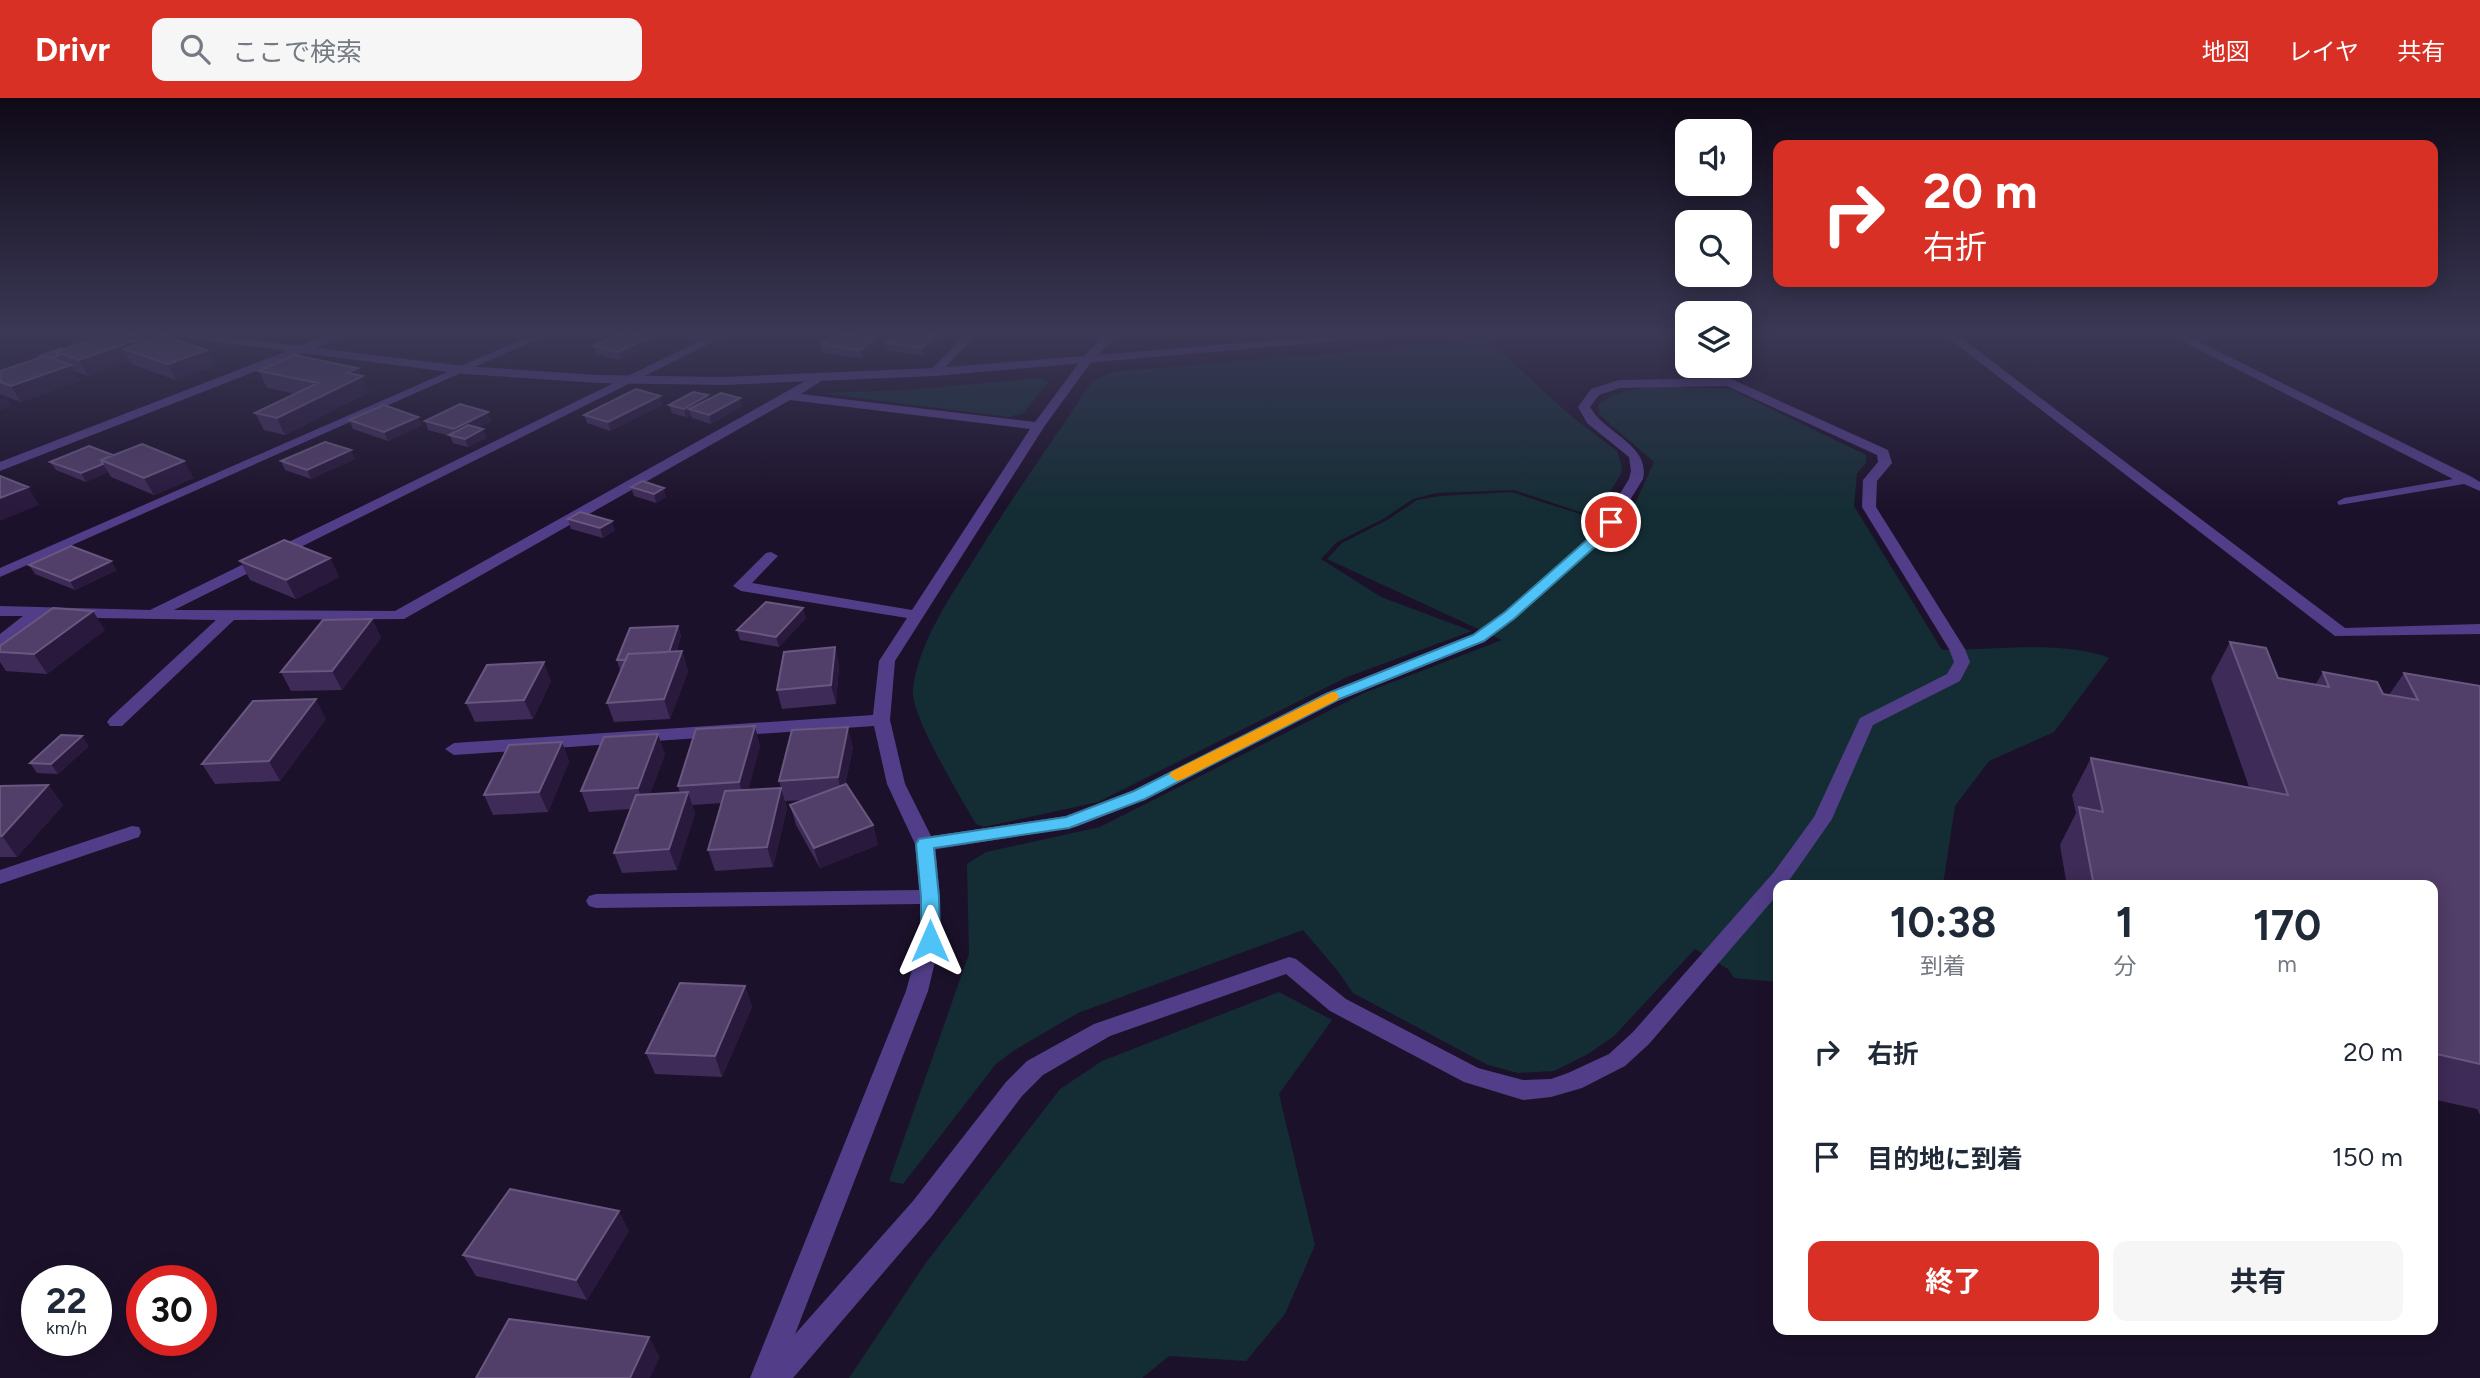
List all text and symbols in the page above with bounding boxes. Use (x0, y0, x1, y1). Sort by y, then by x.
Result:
search box (152, 18, 642, 81)
text: Drivr (35, 30, 110, 69)
icon: search (176, 30, 214, 68)
text: ここで検索 (232, 36, 362, 68)
text: 地図 (2202, 37, 2250, 66)
text: レイヤ (2288, 37, 2359, 66)
text: 共有 (2397, 37, 2445, 66)
map controls (1675, 119, 1752, 378)
button: sound (1675, 119, 1752, 196)
text: 20 m (1923, 161, 2038, 220)
icon: right (1808, 168, 1899, 259)
button: search (1675, 210, 1752, 287)
text: 右折 (1923, 228, 1987, 266)
button: layers (1675, 301, 1752, 378)
pin (1581, 492, 1641, 552)
icon: arrive (1592, 503, 1630, 541)
text: 10:38 (1890, 897, 1996, 948)
text: 1 (2116, 897, 2134, 948)
text: 170 (2253, 900, 2321, 951)
position arrow (893, 904, 967, 978)
text: m (2277, 950, 2297, 978)
text: 到着 (1920, 952, 1966, 980)
text: 分 (2113, 952, 2136, 980)
icon: right (1808, 1033, 1846, 1071)
text: 20 m (2343, 1036, 2403, 1068)
text: 右折 (1867, 1038, 1919, 1070)
icon: arrive (1808, 1138, 1846, 1176)
text: 150 m (2332, 1141, 2403, 1173)
text: 目的地に到着 (1867, 1143, 2023, 1175)
button: 終了 (1808, 1241, 2099, 1321)
button: 共有 (2113, 1241, 2403, 1321)
speed limit sign: 30 (126, 1265, 217, 1356)
text: 22 (46, 1280, 87, 1322)
text: km/h (46, 1317, 87, 1339)

